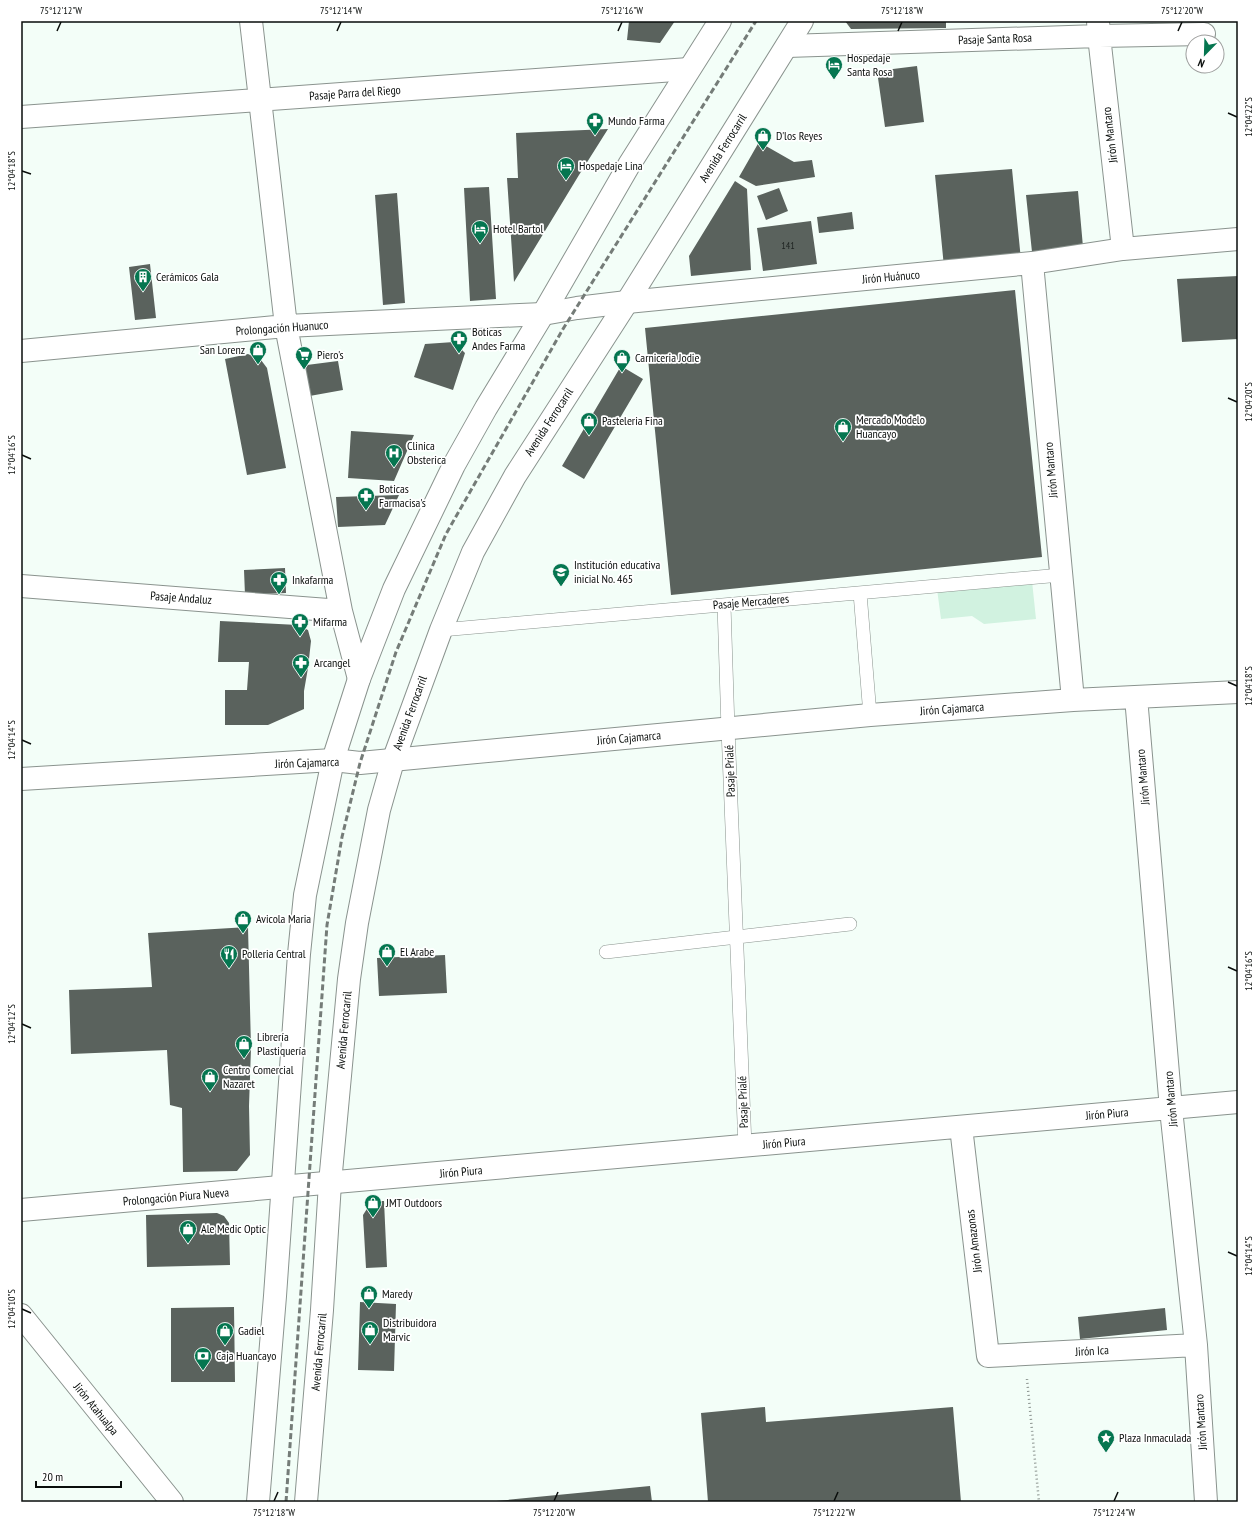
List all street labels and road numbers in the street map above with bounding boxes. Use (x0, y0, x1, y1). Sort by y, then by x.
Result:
street label: Pasaje Santa Rosa (958, 30, 1032, 47)
street label: Pasaje Parra del Riego (309, 82, 401, 103)
street label: Jirón Mantaro (1099, 106, 1120, 165)
street label: Avenida Ferrocarril (696, 110, 750, 185)
street label: Jirón Huánuco (860, 267, 920, 287)
street label: Prolongación Huanuco (235, 317, 329, 338)
street label: Avenida Ferrocarril (521, 385, 576, 459)
street label: Jirón Mantaro (1041, 441, 1061, 500)
street label: Pasaje Andaluz (150, 588, 212, 607)
street label: Pasaje Mercaderes (712, 591, 790, 612)
street label: Avenida Ferrocarril (389, 673, 430, 752)
street label: Jirón Cajamarca (918, 699, 985, 718)
street label: Jirón Cajamarca (595, 727, 662, 748)
street label: Pasaje Prialé (721, 745, 738, 797)
street label: Jirón Mantaro (1133, 748, 1153, 807)
street label: Jirón Cajamarca (274, 754, 340, 771)
street label: Avenida Ferrocarril (333, 990, 354, 1069)
street label: Jirón Mantaro (1161, 1070, 1181, 1129)
street label: Pasaje Prialé (734, 1076, 751, 1128)
street label: Jirón Piura (1084, 1104, 1129, 1123)
street label: Jirón Piura (761, 1133, 806, 1152)
street label: Jirón Piura (438, 1162, 483, 1181)
street label: Prolongación Piura Nueva (122, 1184, 230, 1209)
street label: Jirón Amazonas (962, 1209, 985, 1274)
street label: Avenida Ferrocarril (308, 1312, 329, 1391)
street label: Jirón Ica (1074, 1342, 1109, 1359)
street label: Jirón Atahualpa (70, 1379, 122, 1438)
street label: Jirón Mantaro (1191, 1394, 1210, 1452)

